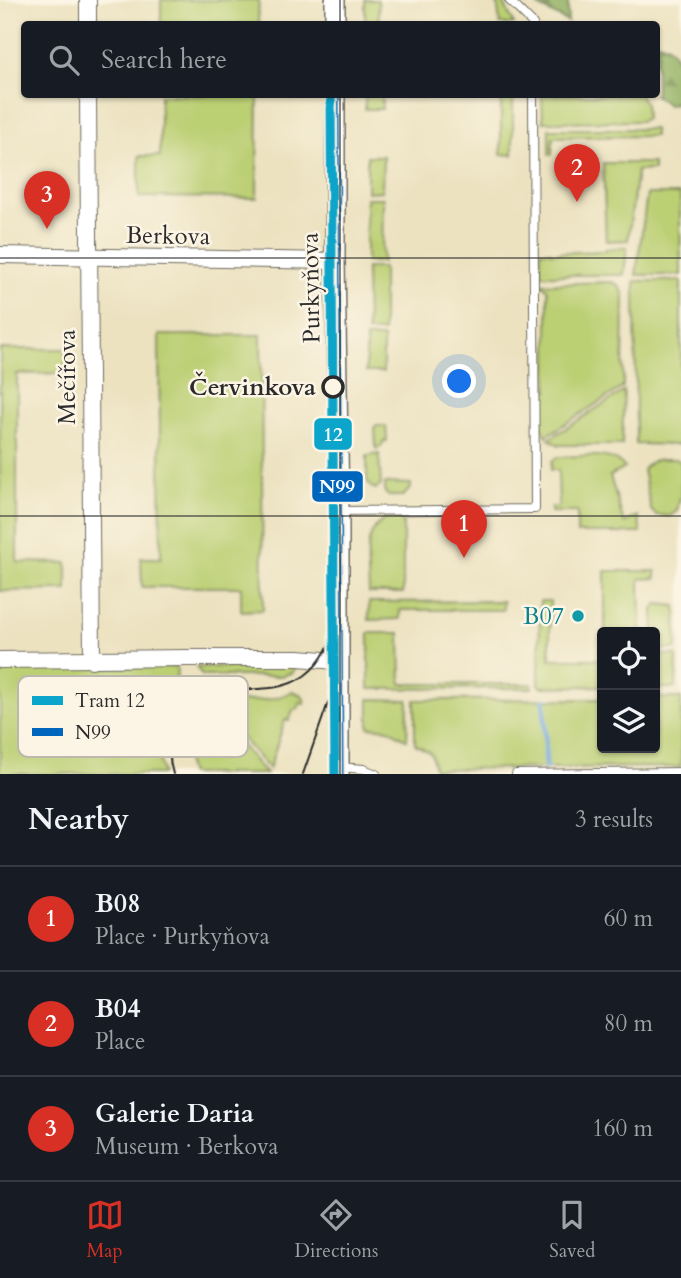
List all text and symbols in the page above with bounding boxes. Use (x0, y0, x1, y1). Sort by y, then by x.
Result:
search box (21, 21, 660, 98)
icon: search (45, 41, 83, 79)
text: Search here (101, 42, 227, 77)
pin: 2 (554, 144, 600, 202)
pin: 3 (24, 171, 70, 229)
street label: Berkova (126, 219, 211, 253)
street label: Purkyňova (294, 232, 328, 344)
street label: Mečířova (51, 329, 84, 425)
your location (442, 364, 476, 398)
place label: Červinkova (189, 371, 316, 404)
marker: Červinkova (322, 376, 344, 398)
line badge: 12 (313, 417, 353, 451)
text: 12 (323, 422, 343, 448)
line badge: N99 (311, 470, 364, 503)
text: N99 (319, 474, 355, 500)
pin: 1 (441, 500, 487, 558)
place label: B07 (523, 600, 564, 633)
marker: B07 (570, 608, 586, 624)
map controls (597, 627, 660, 753)
button: locate (597, 627, 660, 690)
legend (18, 676, 248, 757)
text: Tram 12 (75, 688, 145, 714)
button: layers (597, 690, 660, 753)
text: N99 (75, 720, 111, 746)
text: Nearby (28, 799, 129, 840)
text: 3 results (575, 804, 653, 835)
text: B08 (95, 886, 140, 921)
text: 1 (45, 903, 57, 934)
text: 60 m (604, 903, 653, 934)
text: Place · Purkyňova (95, 921, 270, 952)
text: B04 (95, 991, 140, 1026)
text: 2 (45, 1008, 57, 1039)
text: 80 m (604, 1008, 653, 1039)
text: Place (95, 1026, 145, 1057)
text: Galerie Daria (95, 1096, 254, 1131)
text: 3 (45, 1113, 57, 1144)
text: 160 m (592, 1113, 653, 1144)
text: Museum · Berkova (95, 1131, 278, 1162)
tab: Map (86, 1196, 124, 1264)
tab: Directions (295, 1196, 378, 1264)
tab: Saved (549, 1196, 595, 1264)

